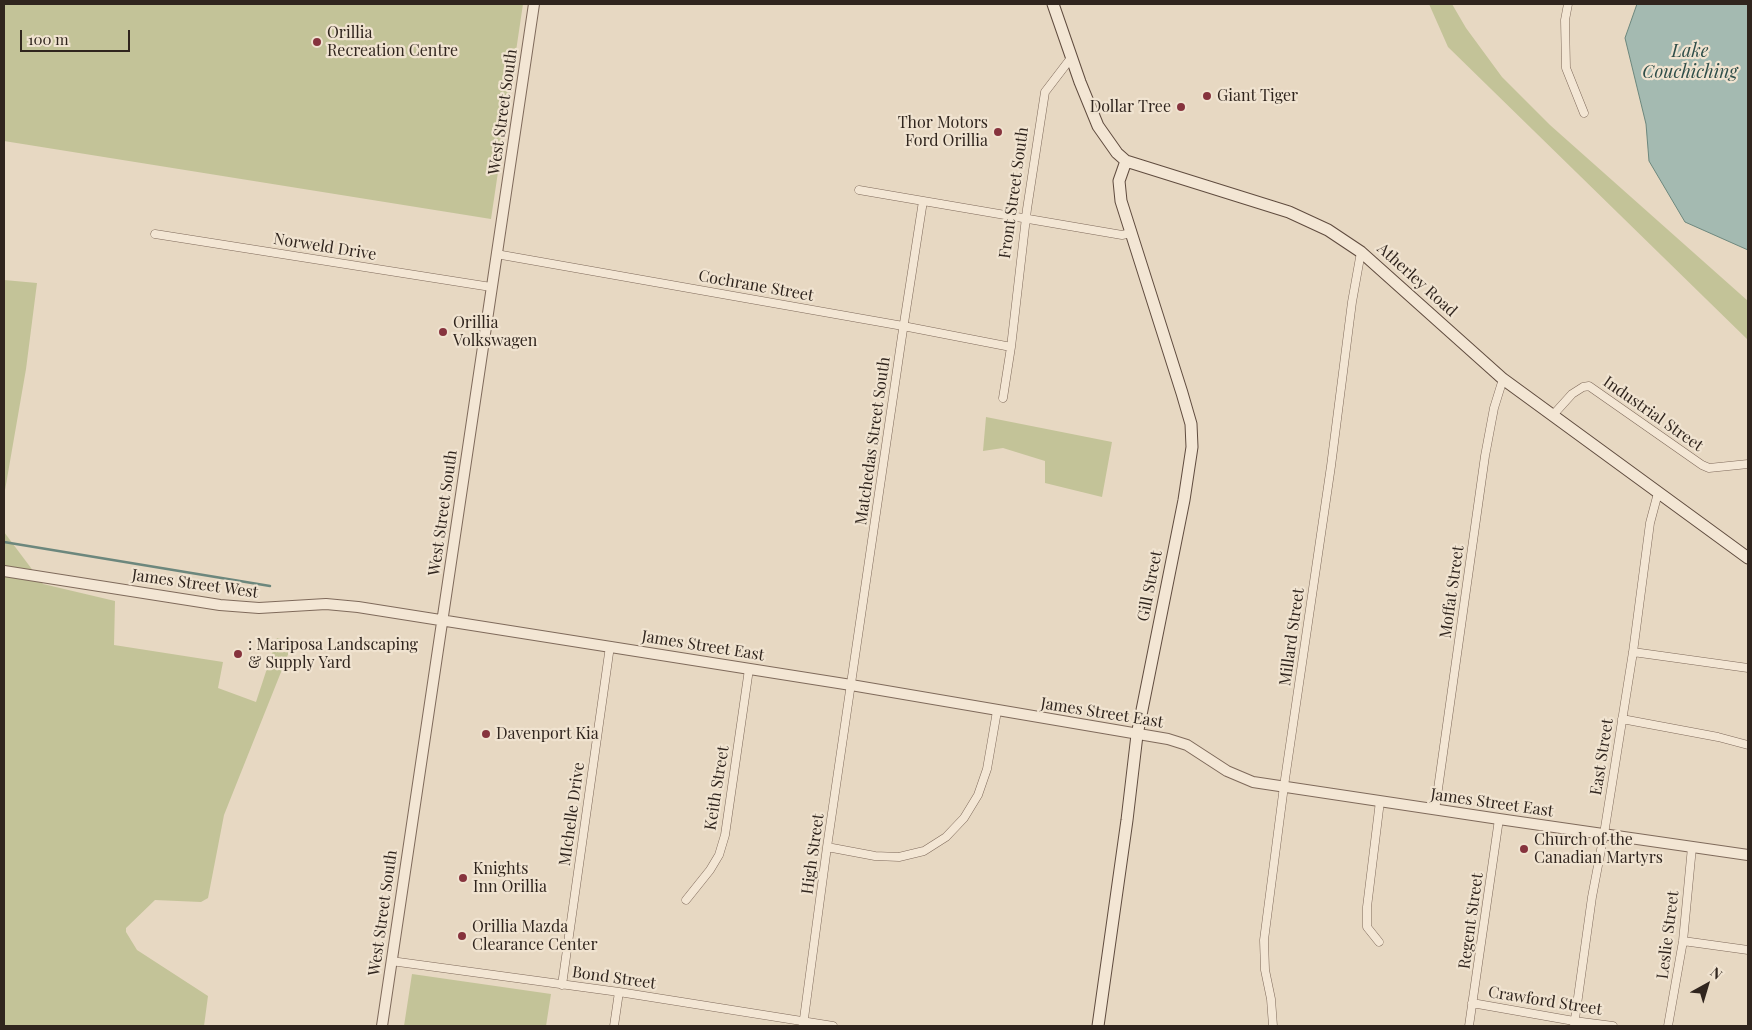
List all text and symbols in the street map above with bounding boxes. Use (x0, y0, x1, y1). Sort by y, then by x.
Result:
scale bar (22, 20, 132, 52)
place label: Orillia Recreation Centre (327, 23, 458, 61)
text: 100 m (28, 29, 69, 49)
marker: Orillia Recreation Centre (311, 36, 323, 48)
water label: Lake Couchiching (1642, 40, 1738, 82)
street label: West Street South (485, 48, 521, 176)
place label: Giant Tiger (1217, 86, 1298, 106)
marker: Giant Tiger (1201, 90, 1213, 102)
place label: Dollar Tree (1090, 97, 1171, 117)
marker: Dollar Tree (1175, 101, 1187, 113)
place label: Thor Motors Ford Orillia (898, 113, 988, 151)
marker: Thor Motors Ford Orillia (992, 126, 1004, 138)
street label: Front Street South (995, 126, 1033, 260)
street label: Norweld Drive (272, 229, 378, 265)
street label: Atherley Road (1373, 239, 1461, 321)
street label: Cochrane Street (697, 266, 815, 306)
place label: Orillia Volkswagen (453, 313, 537, 351)
marker: Orillia Volkswagen (437, 326, 449, 338)
street label: Matchedas Street South (852, 356, 894, 526)
street label: Industrial Street (1599, 372, 1707, 456)
street label: West Street South (425, 449, 461, 577)
street label: Moffat Street (1436, 544, 1468, 640)
street label: Gill Street (1134, 549, 1166, 623)
street label: James Street West (131, 566, 259, 602)
street label: Millard Street (1276, 587, 1308, 687)
street label: James Street East (640, 627, 766, 665)
place label: : Mariposa Landscaping & Supply Yard (248, 635, 418, 673)
marker: : Mariposa Landscaping & Supply Yard (232, 648, 244, 660)
street label: James Street East (1039, 694, 1165, 732)
street label: East Street (1586, 717, 1618, 797)
place label: Davenport Kia (496, 724, 599, 744)
marker: Davenport Kia (480, 728, 492, 740)
street label: Keith Street (701, 744, 733, 832)
street label: MIchelle Drive (555, 761, 589, 867)
street label: James Street East (1429, 785, 1555, 821)
street label: High Street (798, 812, 828, 896)
place label: Church of the Canadian Martyrs (1534, 830, 1663, 868)
marker: Church of the Canadian Martyrs (1518, 843, 1530, 855)
street label: West Street South (365, 849, 401, 977)
place label: Knights Inn Orillia (473, 859, 547, 897)
marker: Knights Inn Orillia (457, 872, 469, 884)
street label: Regent Street (1455, 872, 1487, 970)
street label: Leslie Street (1653, 890, 1683, 980)
place label: Orillia Mazda Clearance Center (472, 917, 598, 955)
marker: Orillia Mazda Clearance Center (456, 930, 468, 942)
north arrow (1682, 960, 1732, 1010)
text: N (1707, 962, 1727, 984)
street label: Bond Street (571, 963, 657, 993)
street label: Crawford Street (1487, 983, 1603, 1019)

